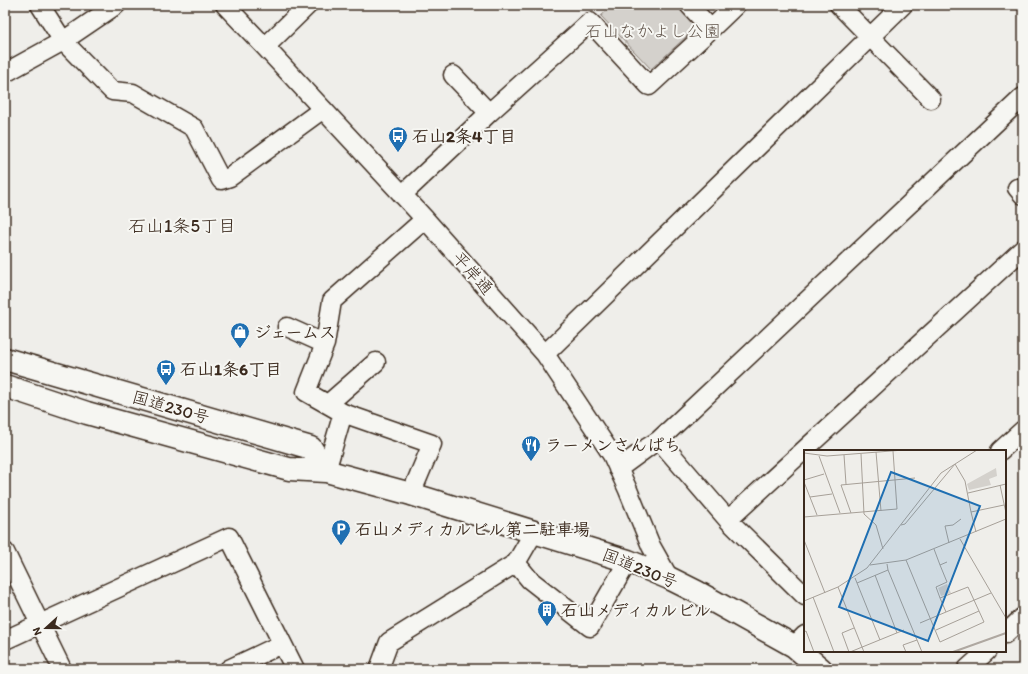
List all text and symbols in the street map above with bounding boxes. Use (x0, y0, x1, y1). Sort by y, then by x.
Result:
park label: 石山なかよし公園 (585, 21, 721, 41)
bus stop icon: 石山2条4丁目 (387, 125, 409, 153)
place label: 石山2条4丁目 (412, 126, 516, 146)
district label: 石山1条5丁目 (128, 215, 236, 237)
street label: 平岸通 (449, 247, 497, 299)
shop icon: ジェームス (229, 321, 251, 349)
place label: ジェームス (254, 322, 336, 342)
bus stop icon: 石山1条6丁目 (155, 358, 177, 386)
place label: 石山1条6丁目 (180, 359, 282, 379)
street label: 国道230号 (130, 386, 212, 428)
restaurant icon: ラーメンさんぱち (520, 434, 542, 462)
place label: ラーメンさんぱち (545, 435, 681, 455)
inset map (804, 450, 1006, 652)
parking icon: 石山メディカルビル第二駐車場 (330, 518, 352, 546)
place label: 石山メディカルビル第二駐車場 (355, 519, 590, 539)
street label: 国道230号 (599, 544, 681, 592)
building icon: 石山メディカルビル (536, 599, 558, 627)
place label: 石山メディカルビル (561, 600, 711, 620)
north arrow (26, 608, 66, 648)
text: N (30, 626, 45, 637)

